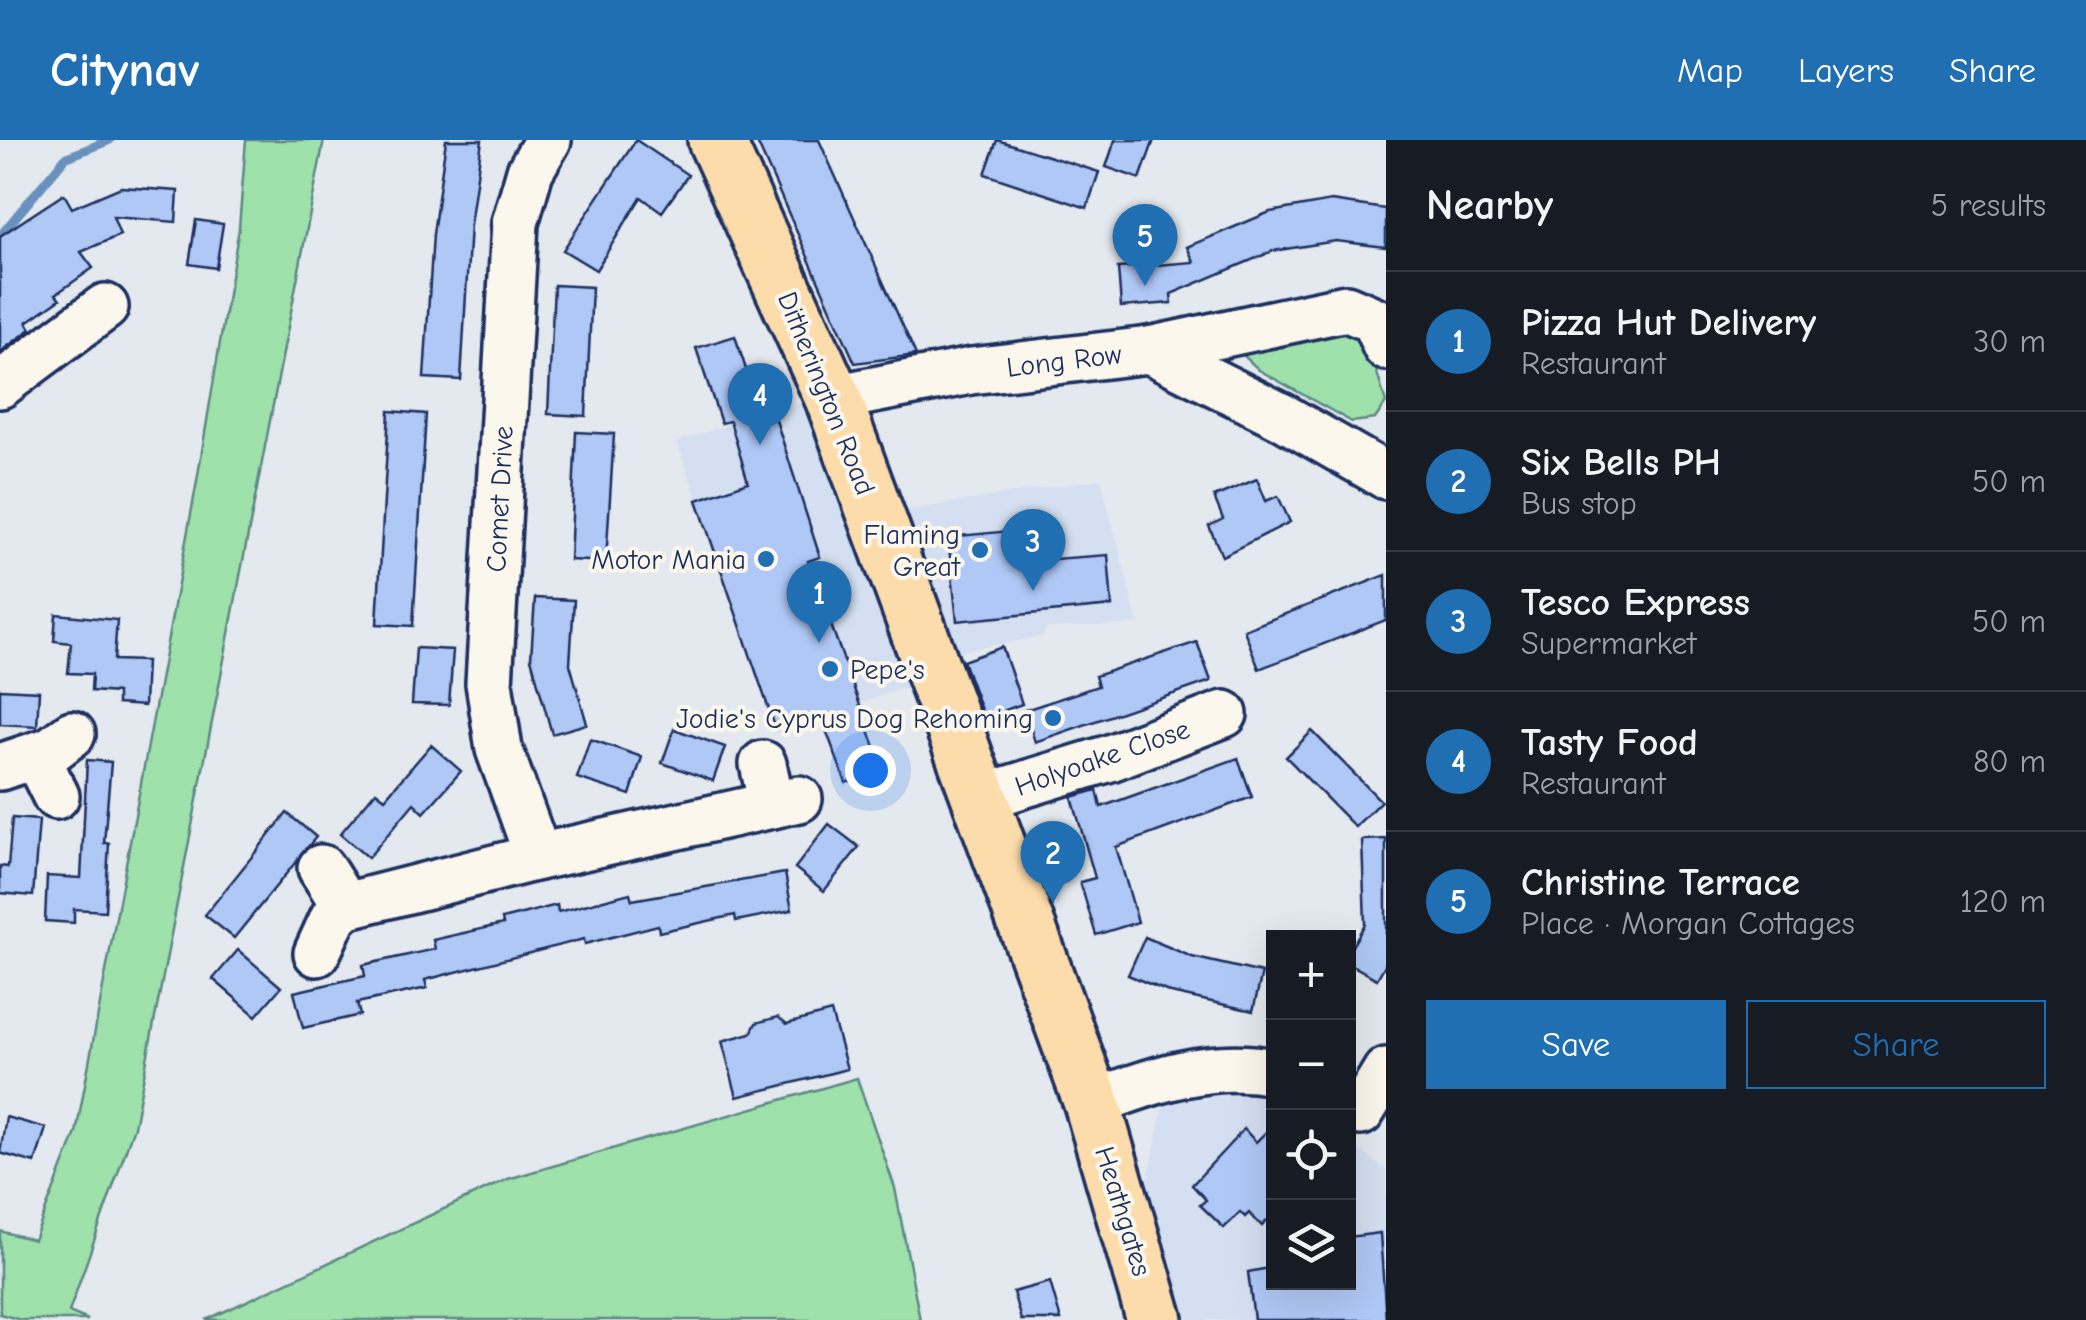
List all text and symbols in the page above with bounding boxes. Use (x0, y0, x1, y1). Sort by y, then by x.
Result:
text: Citynav (50, 43, 199, 98)
text: Map (1677, 50, 1743, 91)
text: Layers (1798, 50, 1894, 91)
text: Share (1949, 50, 2036, 91)
text: Nearby (1426, 181, 1553, 230)
text: 5 results (1931, 187, 2046, 224)
pin: 5 (1112, 204, 1178, 286)
street label: Ditherington Road (771, 287, 881, 500)
text: Pizza Hut Delivery (1521, 301, 1816, 345)
text: 1 (1452, 323, 1465, 360)
text: 30 m (1973, 323, 2046, 360)
street label: Long Row (1005, 338, 1124, 384)
text: Restaurant (1521, 345, 1666, 382)
pin: 4 (728, 362, 792, 445)
street label: Comet Drive (480, 425, 520, 573)
text: Six Bells PH (1521, 441, 1721, 485)
text: 2 (1451, 463, 1466, 500)
text: 50 m (1972, 463, 2046, 500)
text: Bus stop (1521, 485, 1637, 522)
pin: 3 (1000, 508, 1066, 591)
place label: Flaming Great (863, 519, 961, 583)
marker: Flaming Great (969, 539, 991, 561)
place label: Motor Mania (591, 544, 746, 576)
marker: Motor Mania (755, 548, 777, 570)
pin: 1 (786, 560, 852, 643)
text: Tesco Express (1521, 581, 1750, 625)
text: 3 (1451, 603, 1466, 640)
text: 50 m (1972, 603, 2046, 640)
text: Supermarket (1521, 625, 1696, 662)
place label: Pepe's (850, 654, 925, 686)
marker: Pepe's (819, 658, 841, 680)
place label: Jodie's Cyprus Dog Rehoming (676, 703, 1033, 735)
marker: Jodie's Cyprus Dog Rehoming (1042, 707, 1064, 729)
street label: Holyoake Close (1011, 713, 1194, 803)
text: Tasty Food (1521, 721, 1698, 765)
text: 4 (1451, 743, 1466, 780)
text: 80 m (1973, 743, 2046, 780)
your location (845, 745, 896, 796)
text: Restaurant (1521, 765, 1666, 802)
pin: 2 (1020, 820, 1086, 903)
text: Christine Terrace (1521, 861, 1800, 905)
text: 5 (1450, 883, 1467, 920)
text: 120 m (1960, 883, 2046, 920)
text: Place · Morgan Cottages (1521, 905, 1855, 942)
map controls (1266, 930, 1356, 1290)
button: + (1266, 930, 1356, 1020)
button: Save (1426, 1000, 1726, 1089)
button: Share (1746, 1000, 2046, 1089)
button: − (1266, 1020, 1356, 1110)
button: locate (1266, 1110, 1356, 1200)
street label: Heathgates (1088, 1143, 1158, 1280)
button: layers (1266, 1200, 1356, 1290)

